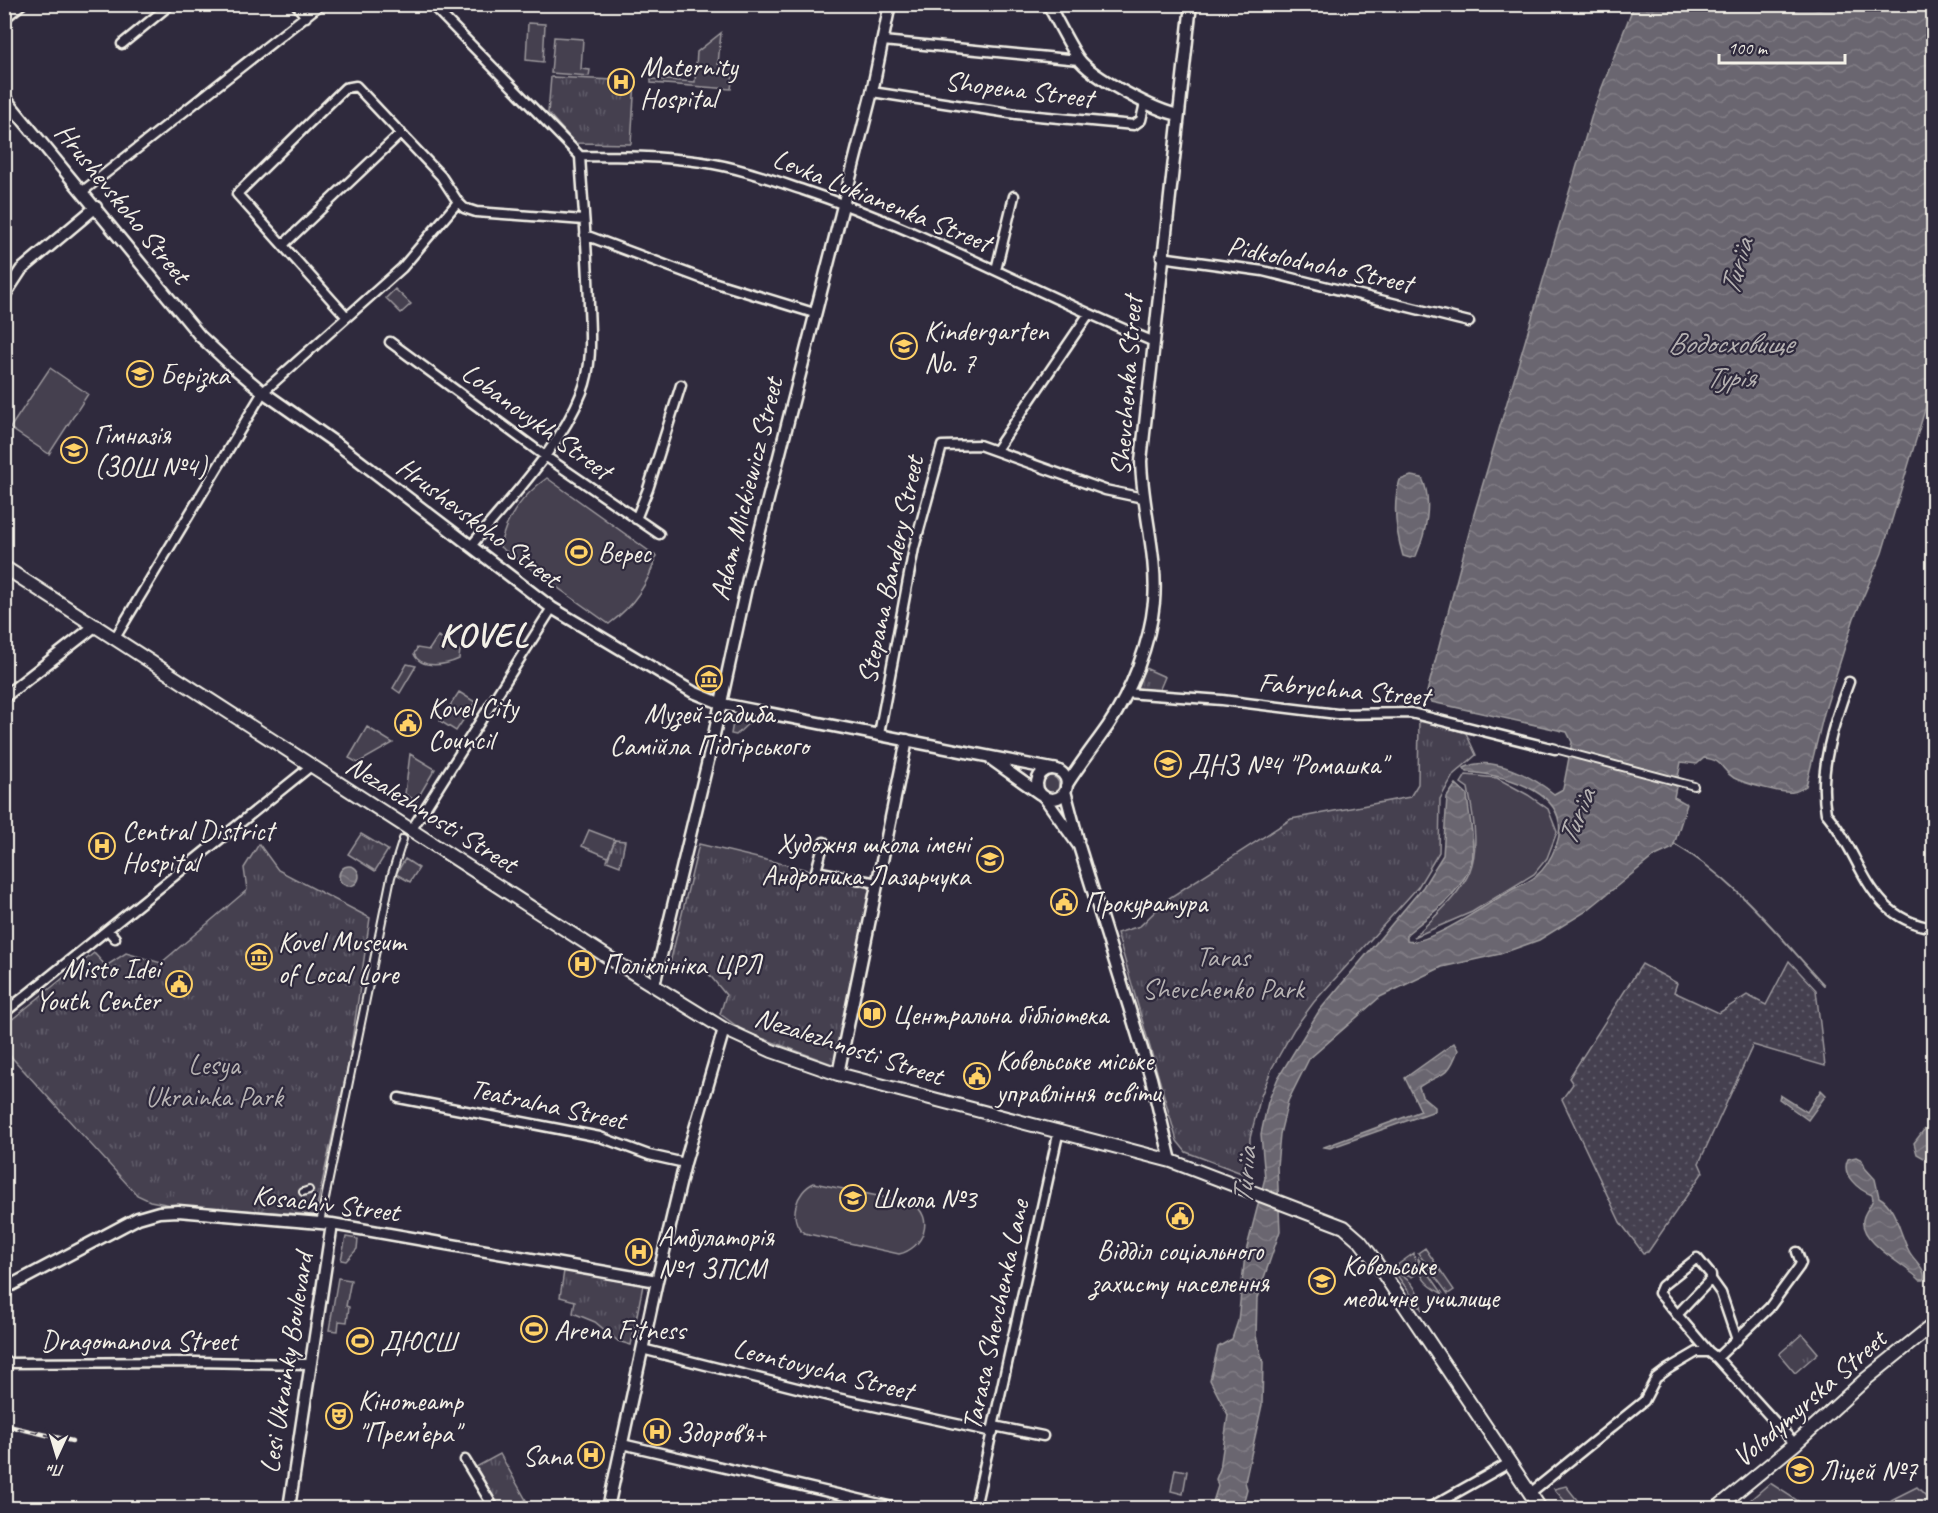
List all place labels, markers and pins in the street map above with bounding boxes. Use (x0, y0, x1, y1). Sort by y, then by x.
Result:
place label: Maternity Hospital (640, 49, 740, 116)
hospital icon: Maternity Hospital (606, 67, 636, 97)
place label: Kindergarten No. 7 (924, 313, 1050, 380)
school or university icon: Kindergarten No. 7 (889, 331, 919, 361)
place label: Берізка (160, 357, 231, 393)
school or university icon: Берізка (125, 359, 155, 389)
place label: Гімназія (ЗОШ №4) (94, 417, 208, 484)
school or university icon: Гімназія (ЗОШ №4) (59, 435, 89, 465)
place label: Верес (598, 535, 652, 570)
sports icon: Верес (564, 537, 594, 567)
museum icon: Музей-садиба Самійла Підгірського (694, 664, 724, 694)
place label: Kovel City Council (428, 690, 520, 757)
place label: Музей-садиба Самійла Підгірського (609, 696, 812, 763)
public building icon: Kovel City Council (393, 708, 423, 738)
place label: ДНЗ №4 "Ромашка" (1188, 747, 1392, 782)
school or university icon: ДНЗ №4 "Ромашка" (1153, 749, 1183, 779)
place label: Central District Hospital (122, 813, 278, 880)
place label: Художня школа імені Андроника Лазарчука (761, 826, 974, 893)
hospital icon: Central District Hospital (87, 831, 117, 861)
school or university icon: Художня школа імені Андроника Лазарчука (975, 844, 1005, 874)
place label: Прокуратура (1084, 885, 1209, 920)
public building icon: Прокуратура (1049, 887, 1079, 917)
place label: Kovel Museum of Local Lore (278, 924, 408, 991)
museum icon: Kovel Museum of Local Lore (244, 942, 274, 972)
place label: Поліклініка ЦРЛ (602, 947, 764, 982)
hospital icon: Поліклініка ЦРЛ (567, 949, 597, 979)
place label: Misto Idei Youth Center (35, 951, 164, 1018)
public building icon: Misto Idei Youth Center (164, 969, 194, 999)
place label: Центральна бібліотека (892, 997, 1111, 1032)
library icon: Центральна бібліотека (857, 999, 887, 1029)
place label: Ковельське міське управління освіти (994, 1043, 1162, 1110)
public building icon: Ковельське міське управління освіти (962, 1061, 992, 1091)
place label: Школа №3 (872, 1181, 979, 1216)
school or university icon: Школа №3 (838, 1183, 868, 1213)
public building icon: Відділ соціального захисту населення (1165, 1201, 1195, 1231)
place label: Амбулаторія №1 ЗПСМ (658, 1219, 775, 1286)
place label: Відділ соціального захисту населення (1087, 1233, 1270, 1301)
hospital icon: Амбулаторія №1 ЗПСМ (624, 1237, 654, 1267)
place label: Ковельське медичне училище (1342, 1248, 1501, 1315)
school or university icon: Ковельське медичне училище (1307, 1266, 1337, 1296)
place label: Arena Fitness (554, 1312, 688, 1347)
sports icon: Arena Fitness (519, 1314, 549, 1344)
place label: ДЮСШ (380, 1324, 460, 1359)
sports icon: ДЮСШ (345, 1326, 375, 1356)
place label: Кінотеатр "Прем’єра" (358, 1383, 465, 1450)
theatre icon: Кінотеатр "Прем’єра" (324, 1401, 354, 1431)
place label: Здоров'я+ (676, 1415, 767, 1450)
hospital icon: Здоров'я+ (642, 1417, 672, 1447)
place label: Sana (523, 1438, 574, 1473)
hospital icon: Sana (576, 1440, 606, 1470)
place label: Ліцей №7 (1820, 1453, 1918, 1488)
school or university icon: Ліцей №7 (1785, 1455, 1815, 1485)

